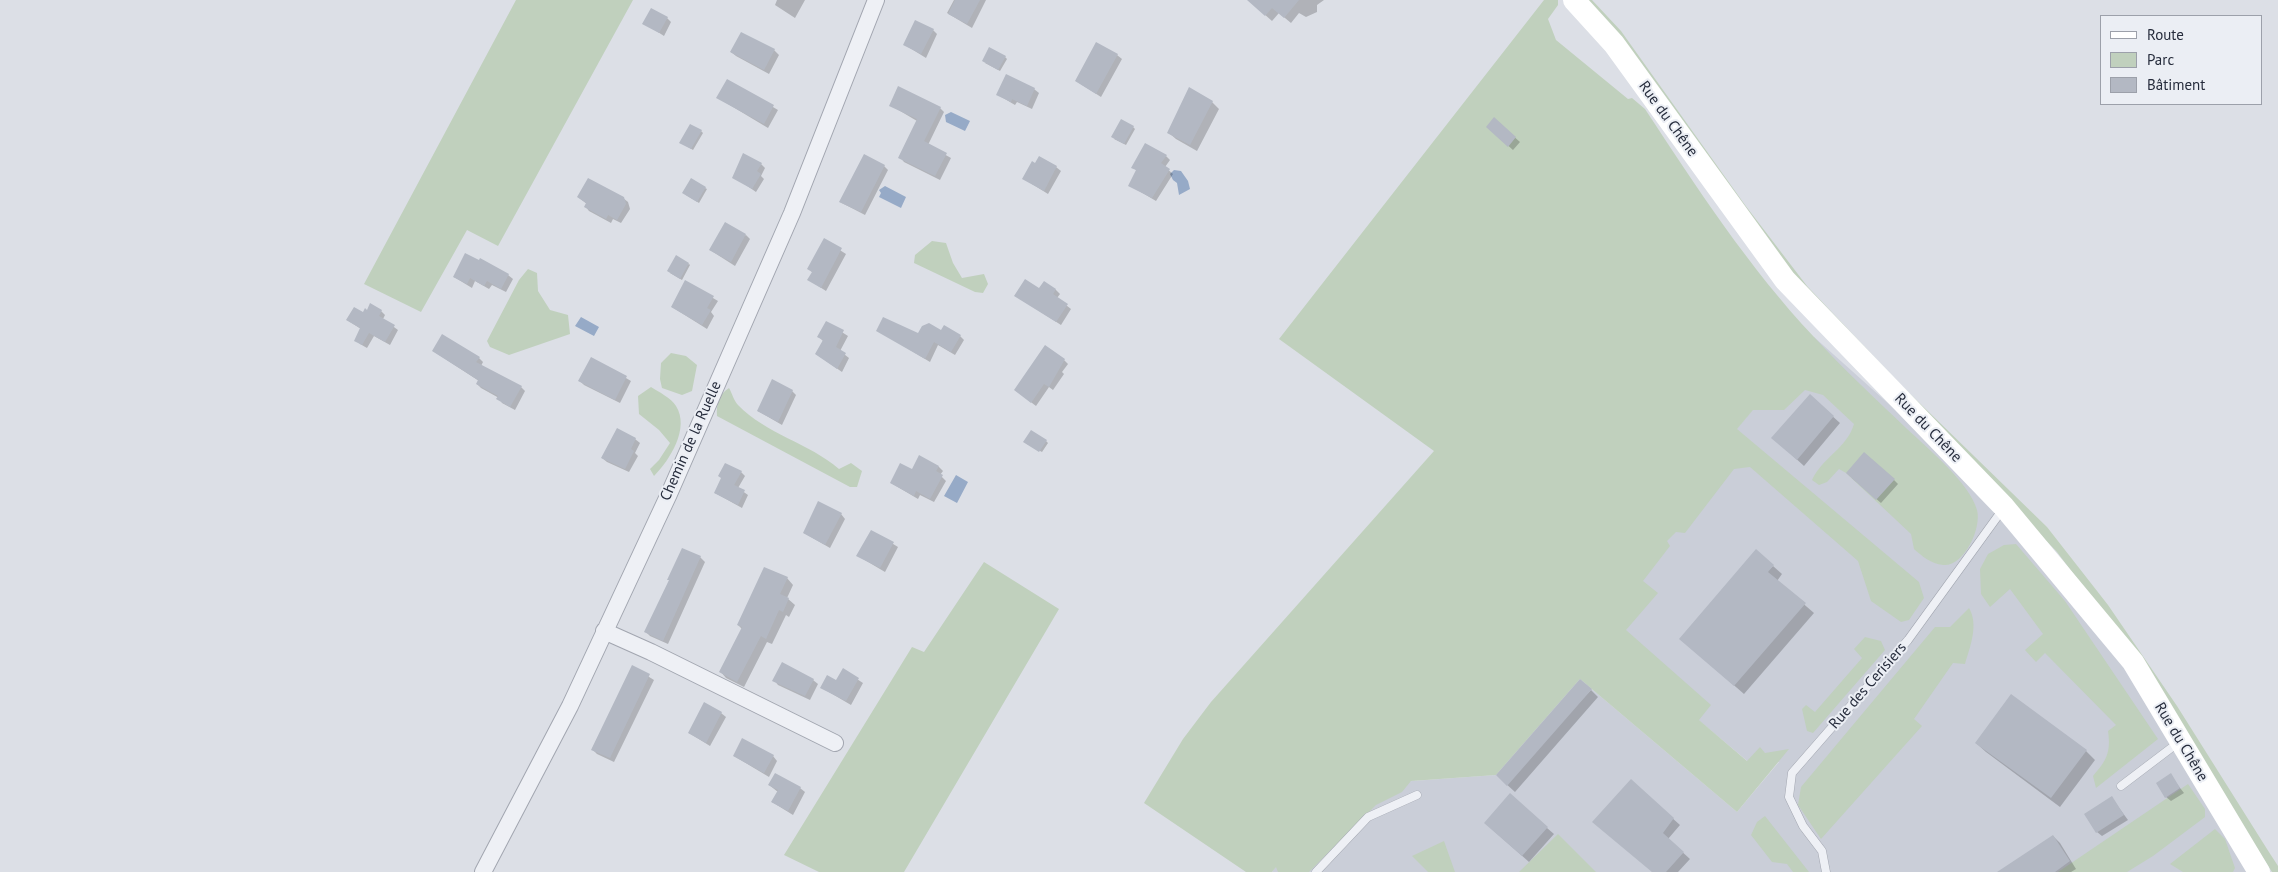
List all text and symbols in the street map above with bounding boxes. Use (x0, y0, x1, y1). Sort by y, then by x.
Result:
legend (2100, 15, 2263, 105)
text: Route (2147, 25, 2184, 44)
text: Parc (2147, 50, 2174, 69)
text: Bâtiment (2147, 75, 2205, 94)
street label: Rue du Chêne (1635, 78, 1701, 160)
street label: Chemin de la Ruelle (657, 378, 725, 504)
street label: Rue du Chêne (1891, 390, 1965, 466)
street label: Rue des Cerisiers (1826, 639, 1910, 733)
street label: Rue du Chêne (2150, 699, 2212, 785)

